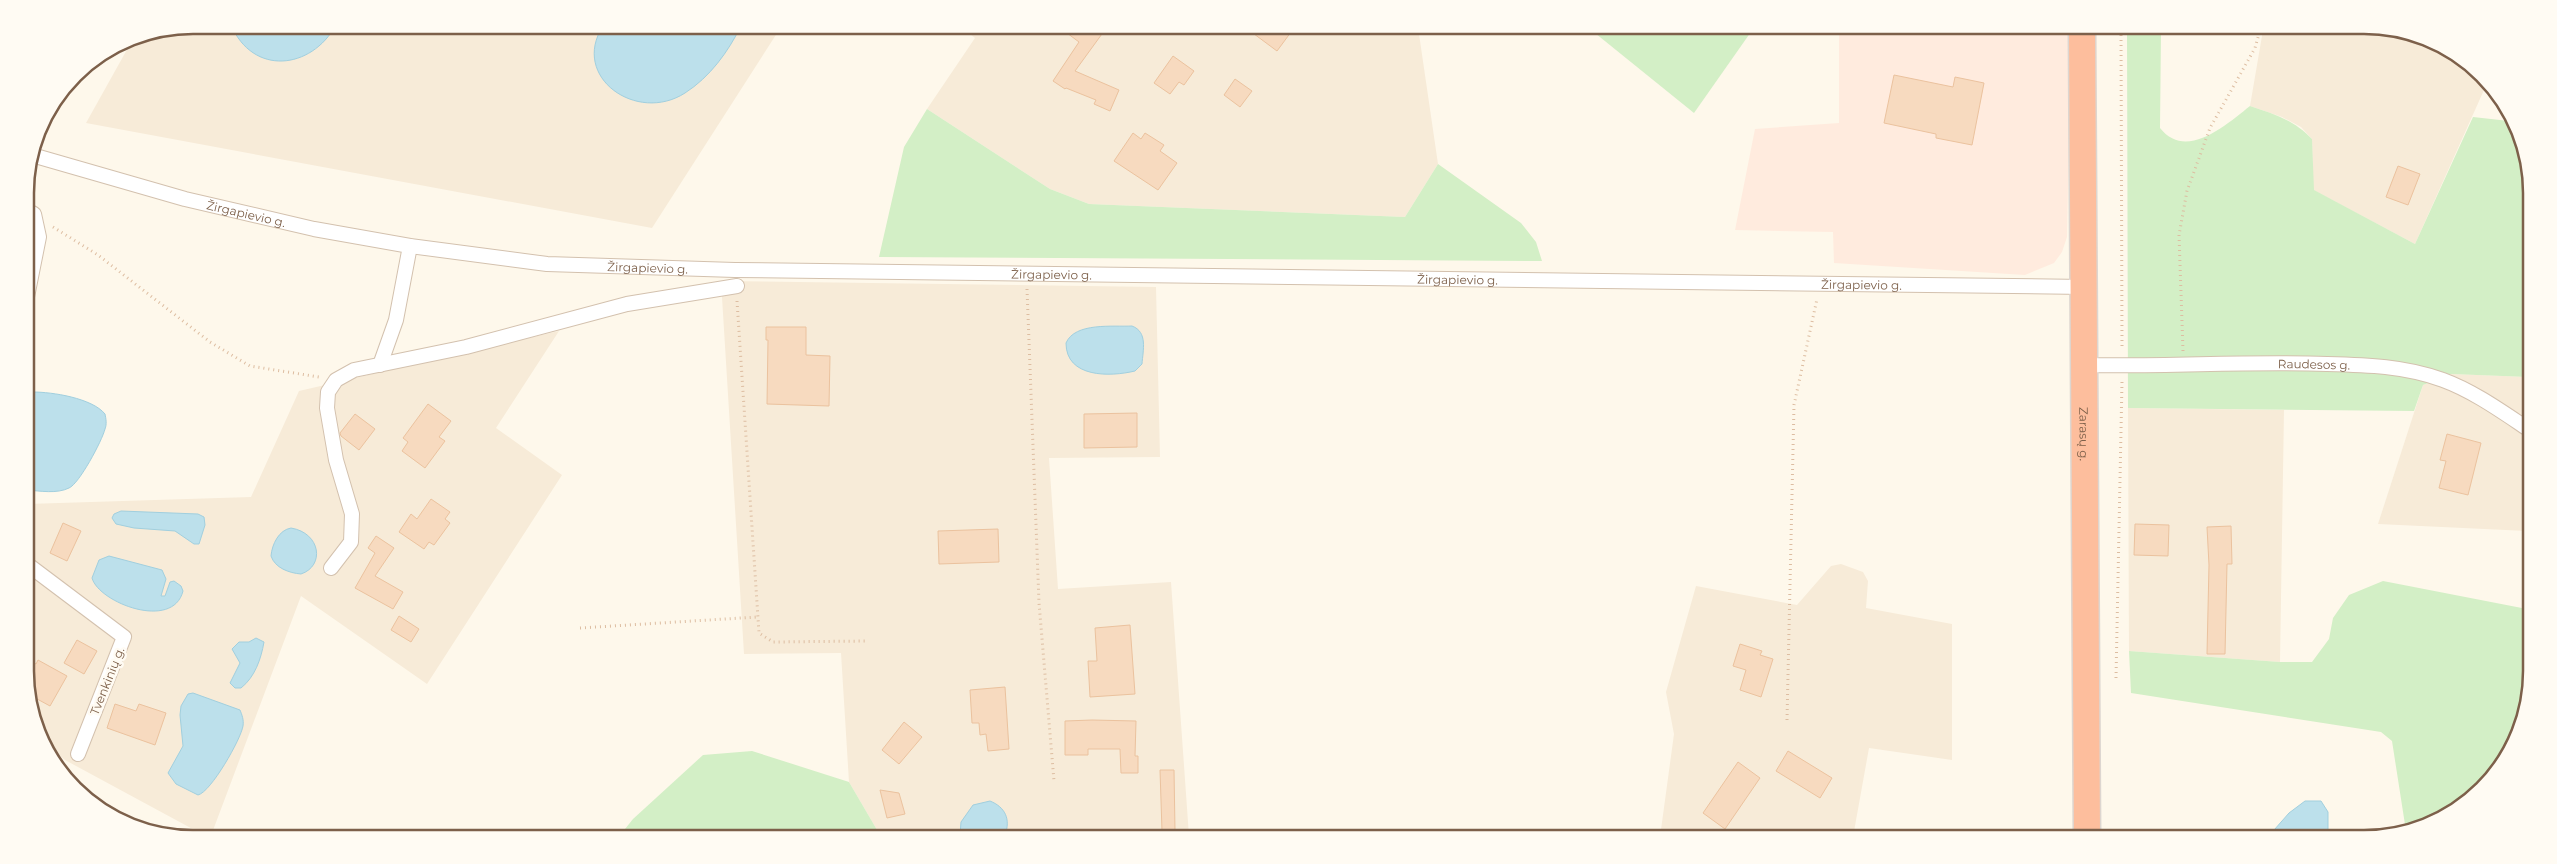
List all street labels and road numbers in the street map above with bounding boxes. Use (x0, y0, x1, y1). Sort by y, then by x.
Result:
street label: Žirgapievio g. (205, 197, 287, 230)
street label: Žirgapievio g. (607, 258, 688, 276)
street label: Žirgapievio g. (1011, 266, 1092, 282)
street label: Žirgapievio g. (1417, 271, 1498, 287)
street label: Žirgapievio g. (1821, 276, 1902, 292)
street label: Raudesos g. (2278, 356, 2350, 372)
street label: Zarasų g. (2077, 407, 2092, 461)
street label: Tvenkinių g. (87, 645, 127, 717)

